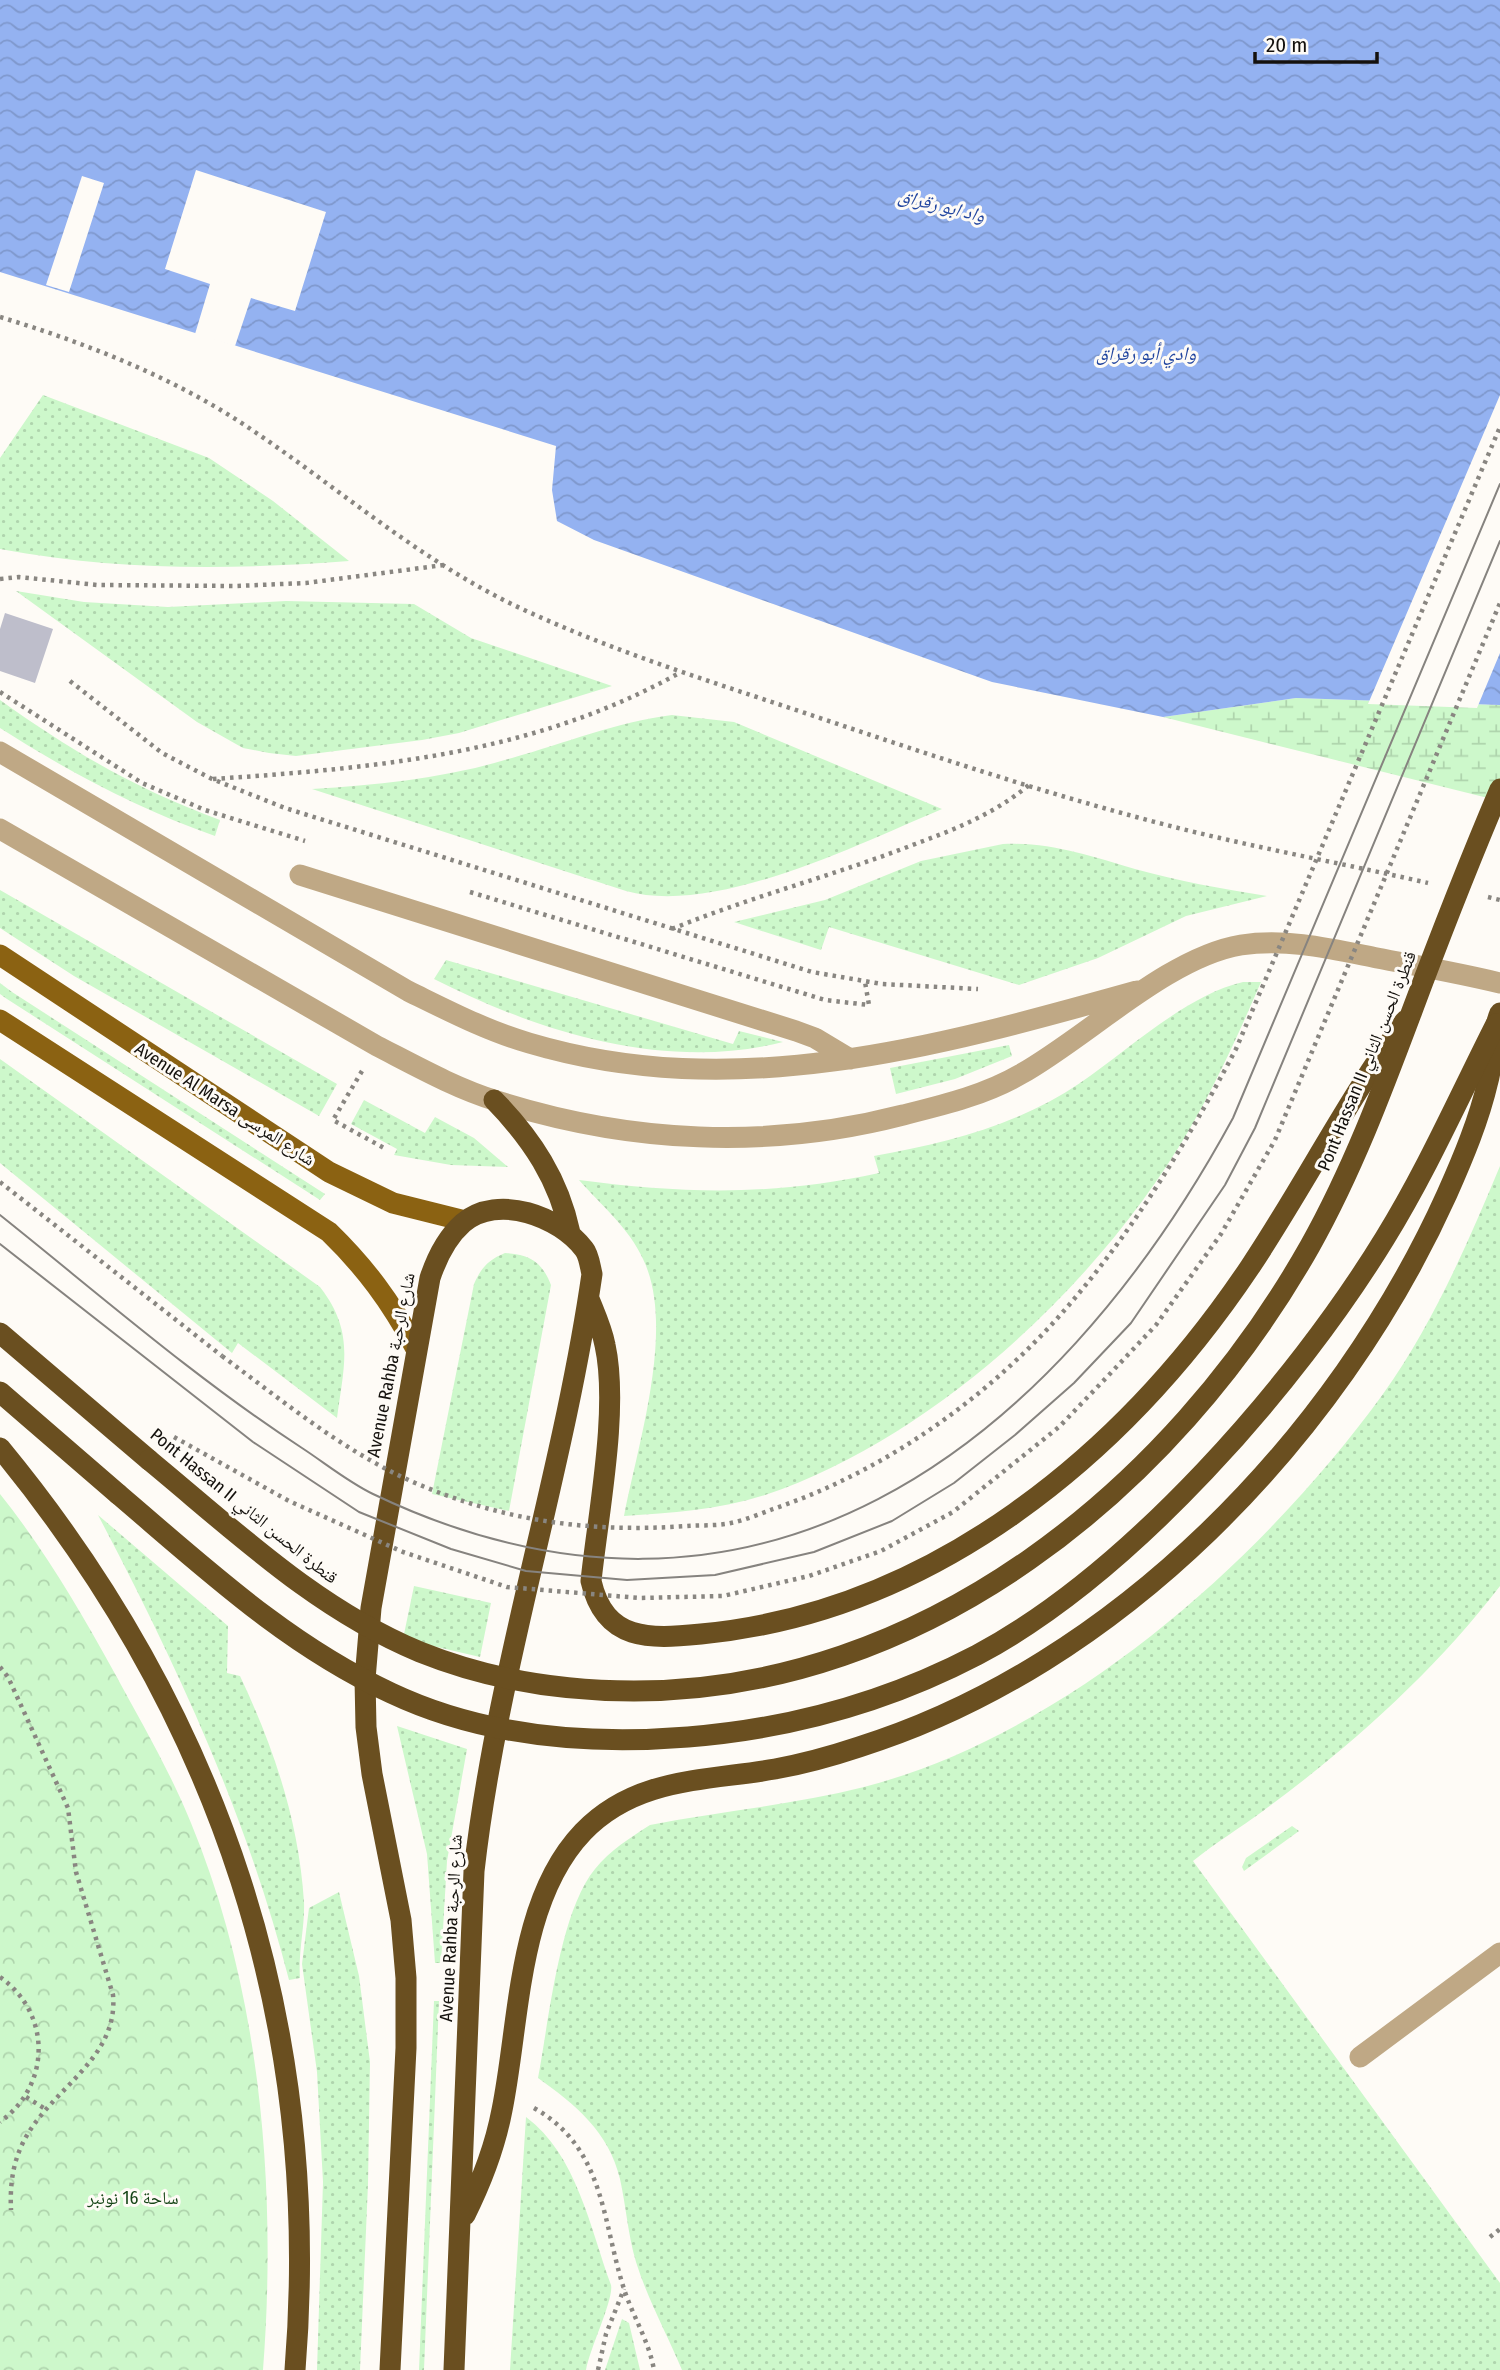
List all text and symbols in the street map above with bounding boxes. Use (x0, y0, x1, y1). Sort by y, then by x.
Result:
scale bar (1255, 21, 1378, 65)
text: 20 m (1266, 32, 1307, 58)
water label: واد ابو رقراق (896, 184, 988, 227)
water label: وادي أبو رقراق (1096, 342, 1196, 369)
street label: Pont Hassan II قنطرة الحسن الثاني (1313, 948, 1425, 1175)
street label: Avenue Al Marsa شارع المرسى (131, 1037, 319, 1171)
street label: Avenue Rahba شارع الرحبة (362, 1271, 420, 1459)
street label: Pont Hassan II قنطرة الحسن الثاني (144, 1423, 342, 1591)
street label: Avenue Rahba شارع الرحبة (435, 1834, 467, 2022)
park label: ساحة 16 نونبر (86, 2187, 179, 2209)

